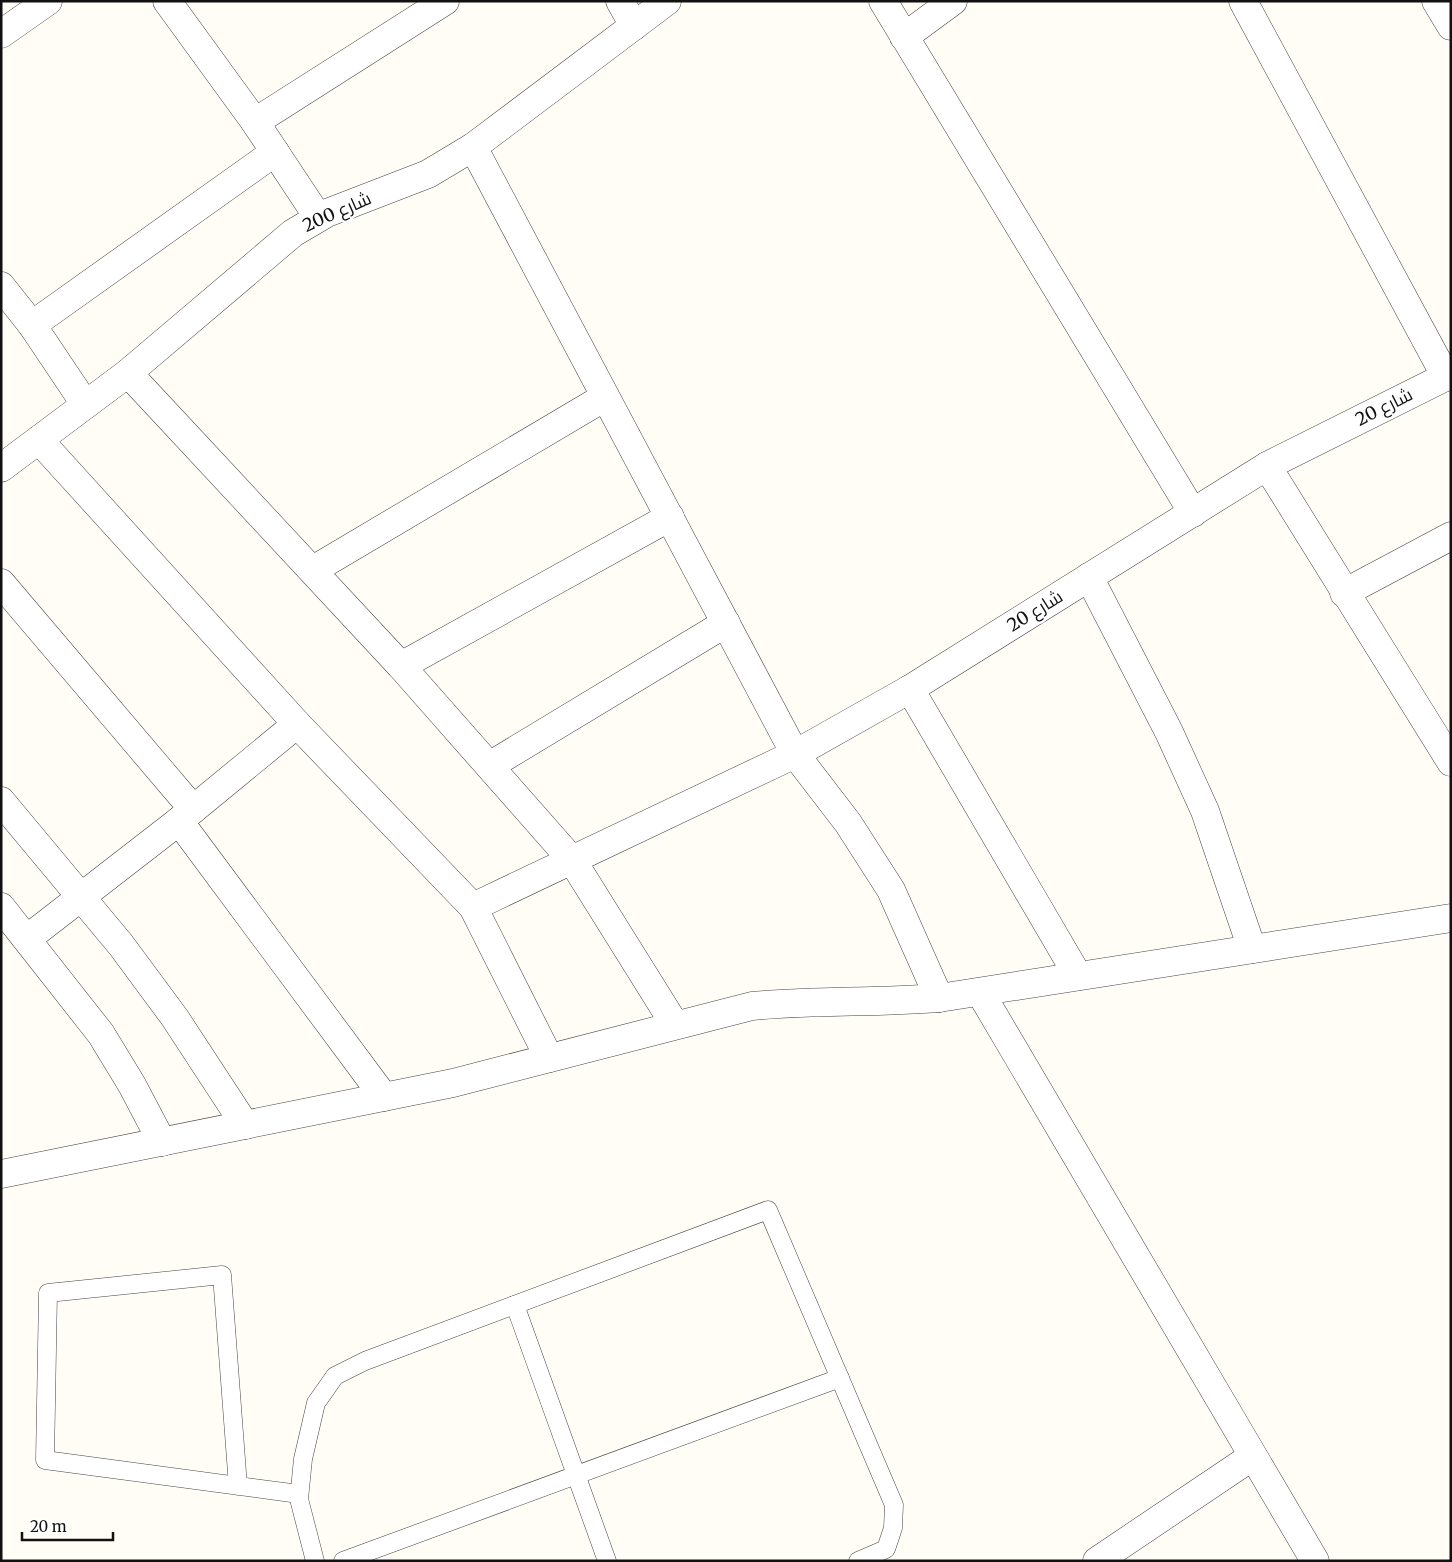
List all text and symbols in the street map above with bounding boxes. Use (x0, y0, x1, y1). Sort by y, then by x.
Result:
street label: شارع 200 (299, 186, 375, 238)
street label: شارع 20 (1351, 382, 1417, 432)
street label: شارع 20 (1003, 585, 1067, 637)
scale bar (22, 1510, 114, 1542)
text: 20 m (30, 1517, 67, 1536)

